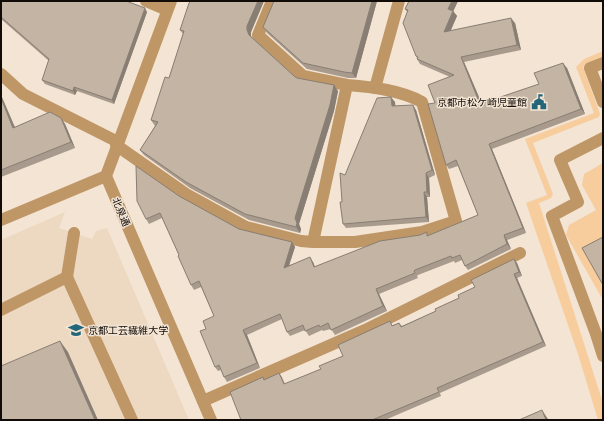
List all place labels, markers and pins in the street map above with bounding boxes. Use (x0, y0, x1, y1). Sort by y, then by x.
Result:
public building icon: 京都市松ケ崎児童館 (530, 93, 548, 111)
place label: 京都市松ケ崎児童館 (437, 96, 527, 109)
school or university icon: 京都工芸繊維大学 (67, 321, 85, 339)
place label: 京都工芸繊維大学 (88, 324, 168, 337)

